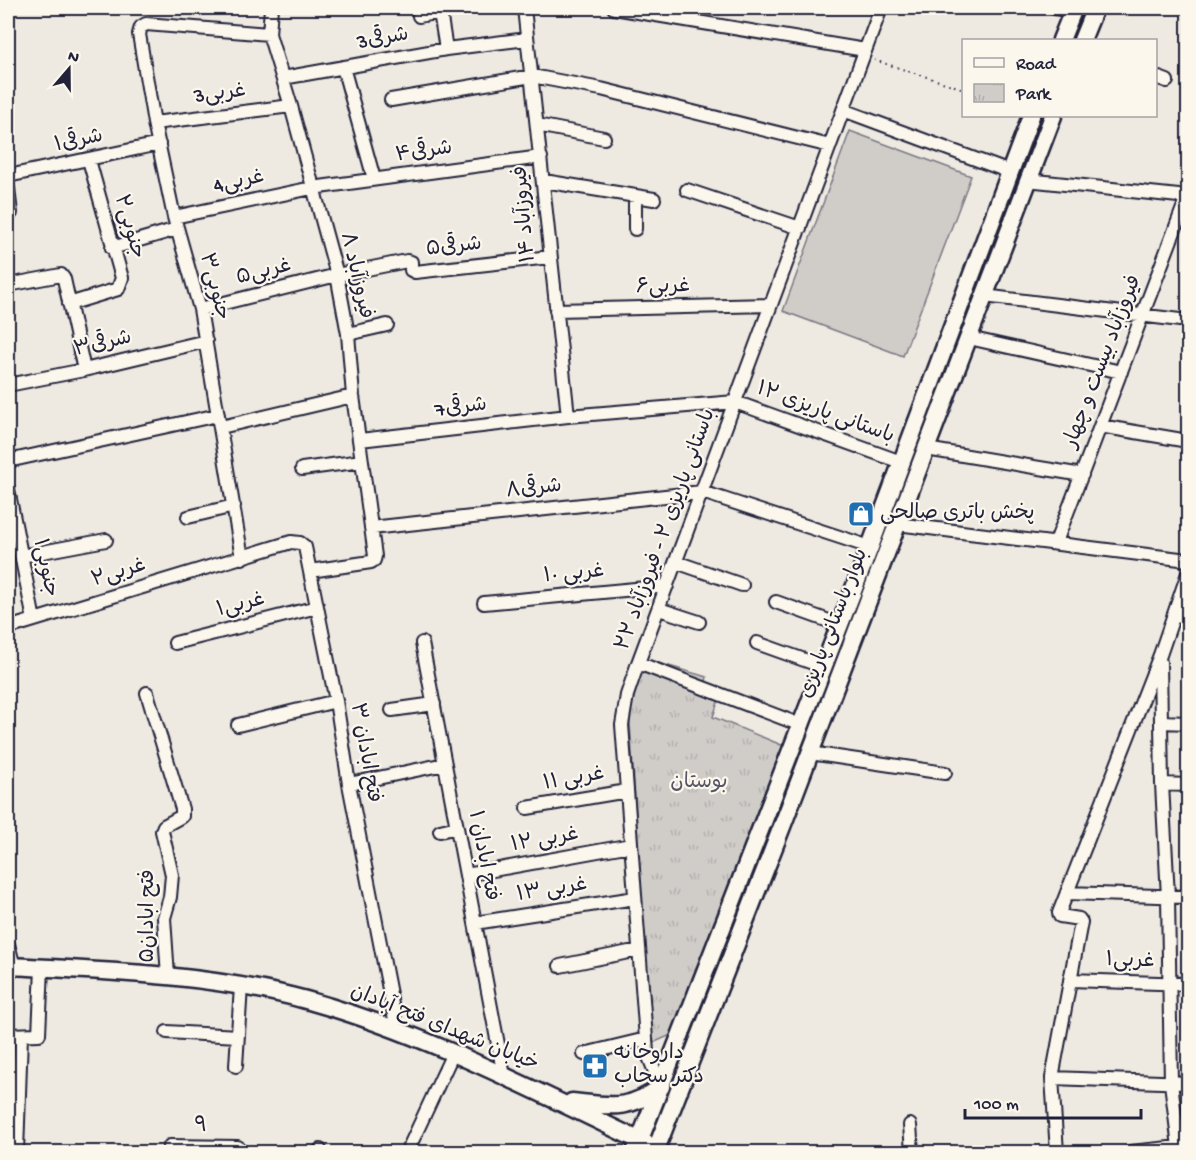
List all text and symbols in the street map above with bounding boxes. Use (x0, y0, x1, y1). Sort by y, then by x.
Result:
street label: شرقی3 (353, 19, 411, 57)
north arrow (39, 39, 99, 99)
legend (962, 39, 1157, 117)
text: N (65, 47, 82, 69)
text: Road (1016, 55, 1057, 76)
street label: غربی3 (192, 79, 247, 111)
text: Park (1015, 85, 1052, 106)
street label: شرقی۱ (52, 121, 106, 159)
street label: شرقی۴ (393, 133, 454, 169)
street label: غربی4 (211, 165, 267, 201)
street label: فیروزآباد ۱۴ (507, 165, 543, 264)
street label: جنوبی۲ (107, 192, 149, 262)
street label: شرقی۵ (425, 229, 483, 263)
street label: فیروزآباد ۸ (333, 230, 379, 322)
street label: جنوبی۳ (192, 251, 234, 323)
street label: غربی۵ (234, 254, 294, 292)
street label: فیروزآباد بیست و چهار (1057, 271, 1148, 454)
street label: غربی۶ (636, 275, 690, 301)
street label: شرقی۳ (71, 322, 134, 364)
street label: باستانی پاریزی ۱۲ (753, 378, 897, 450)
street label: شرقی7 (432, 389, 488, 425)
street label: باستانی پاریزی ۲ - فیروزآباد ۲۲ (610, 405, 722, 654)
street label: شرقی۸ (504, 471, 563, 505)
shop icon: پخش باتری صالحی (846, 499, 876, 529)
place label: پخش باتری صالحی (880, 502, 1035, 527)
street label: جنوبی۱ (26, 537, 62, 599)
street label: بلوار باستانی پاریزی (795, 546, 875, 702)
street label: غربی۲ (89, 554, 149, 594)
street label: غربی ۱۰ (543, 560, 605, 590)
street label: غربی۱ (214, 588, 268, 624)
street label: فتح ابادان ۳ (343, 701, 385, 805)
street label: غربی ۱۱ (542, 762, 606, 798)
park label: بوستان (670, 771, 728, 796)
street label: فتح ابادان ۱ (461, 809, 503, 903)
street label: غربی ۱۲ (509, 823, 581, 859)
street label: فتح ابادان۵ (137, 869, 162, 963)
street label: غربی ۱۳ (515, 873, 589, 909)
street label: غربی۱ (1105, 949, 1155, 975)
street label: خیابان شهدای فتح آبادان (346, 978, 543, 1078)
place label: داروخانه دکتر سحاب (614, 1042, 704, 1091)
pharmacy icon: داروخانه دکتر سحاب (580, 1051, 610, 1081)
scale bar (965, 1082, 1140, 1120)
text: 100 m (973, 1095, 1019, 1116)
street label: ۹ (194, 1114, 208, 1140)

